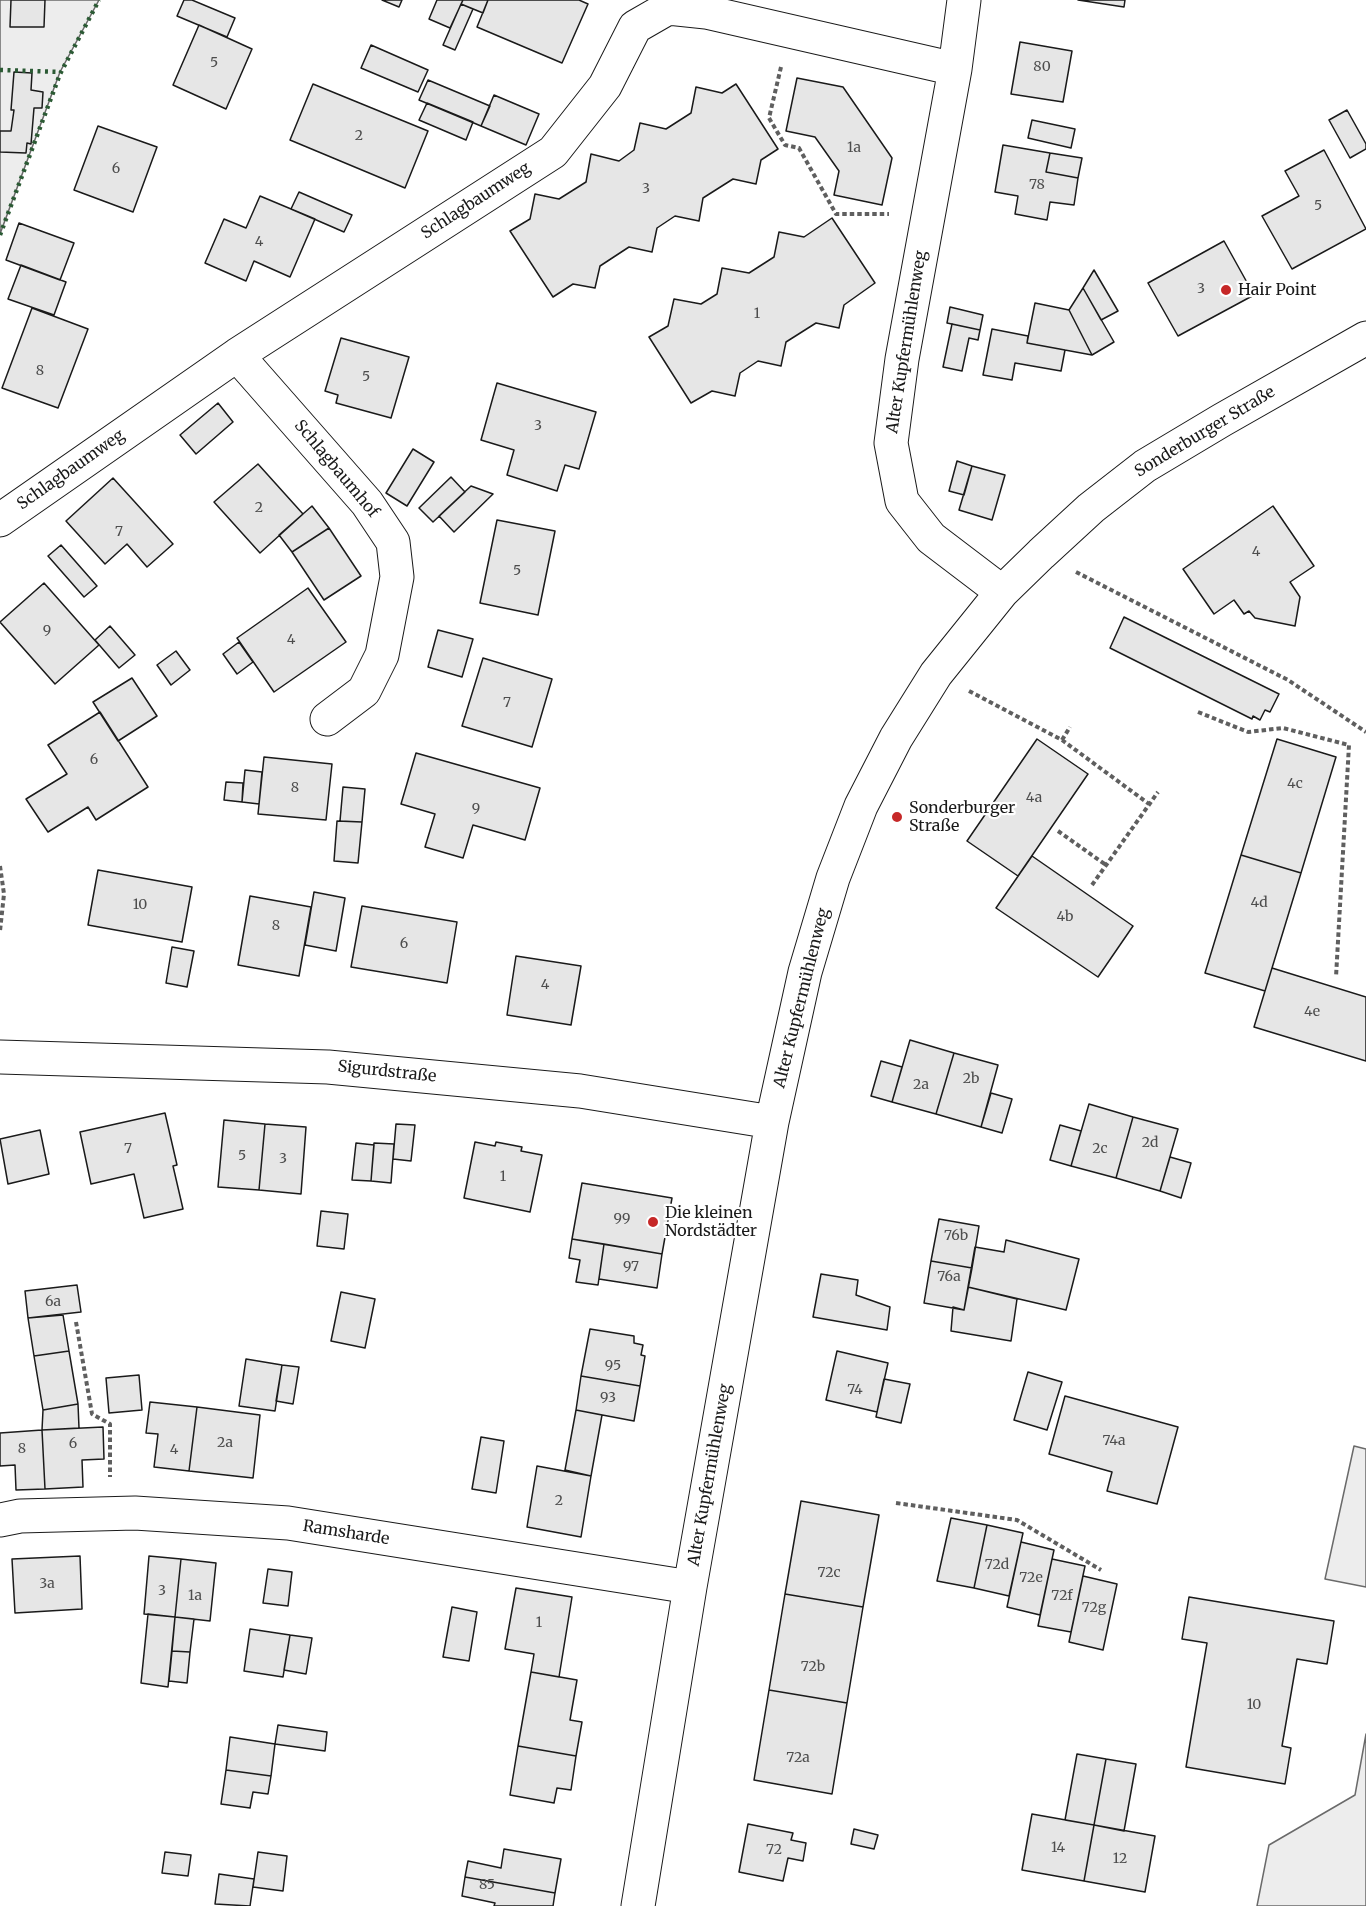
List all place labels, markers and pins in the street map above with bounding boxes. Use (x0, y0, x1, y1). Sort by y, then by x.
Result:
place label: Hair Point (1238, 280, 1317, 300)
marker: Hair Point (1219, 283, 1233, 297)
place label: Sonderburger Straße (909, 798, 1015, 836)
marker: Sonderburger Straße (890, 810, 904, 824)
place label: Die kleinen Nordstädter (665, 1203, 757, 1241)
marker: Die kleinen Nordstädter (646, 1215, 660, 1229)

